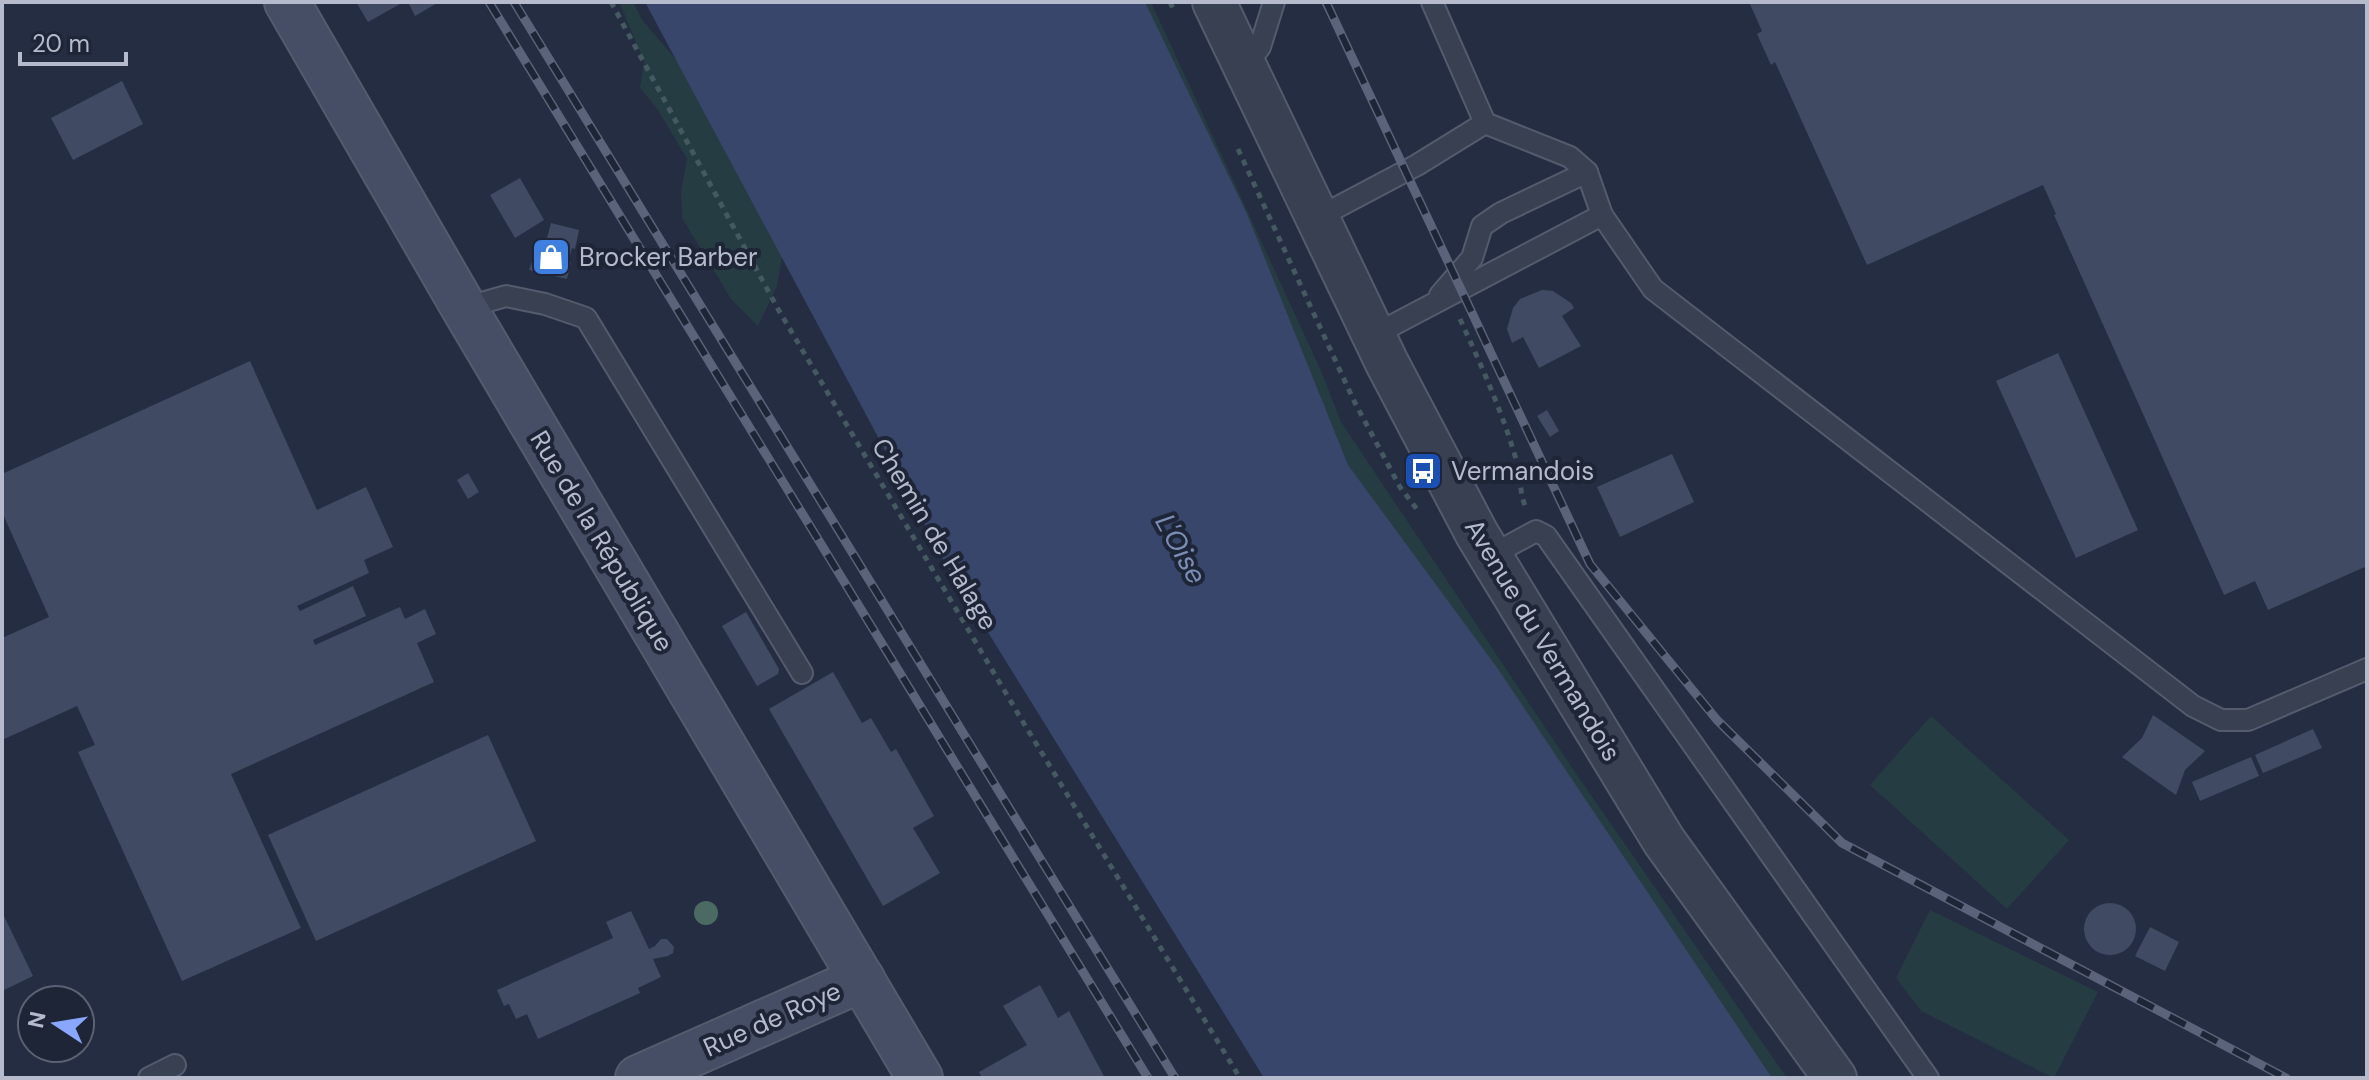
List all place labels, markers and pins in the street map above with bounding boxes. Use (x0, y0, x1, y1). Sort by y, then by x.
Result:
shop icon: Brocker Barber (530, 236, 572, 278)
place label: Brocker Barber (579, 240, 758, 274)
bus stop icon: Vermandois (1402, 450, 1444, 492)
place label: Vermandois (1451, 454, 1594, 488)

